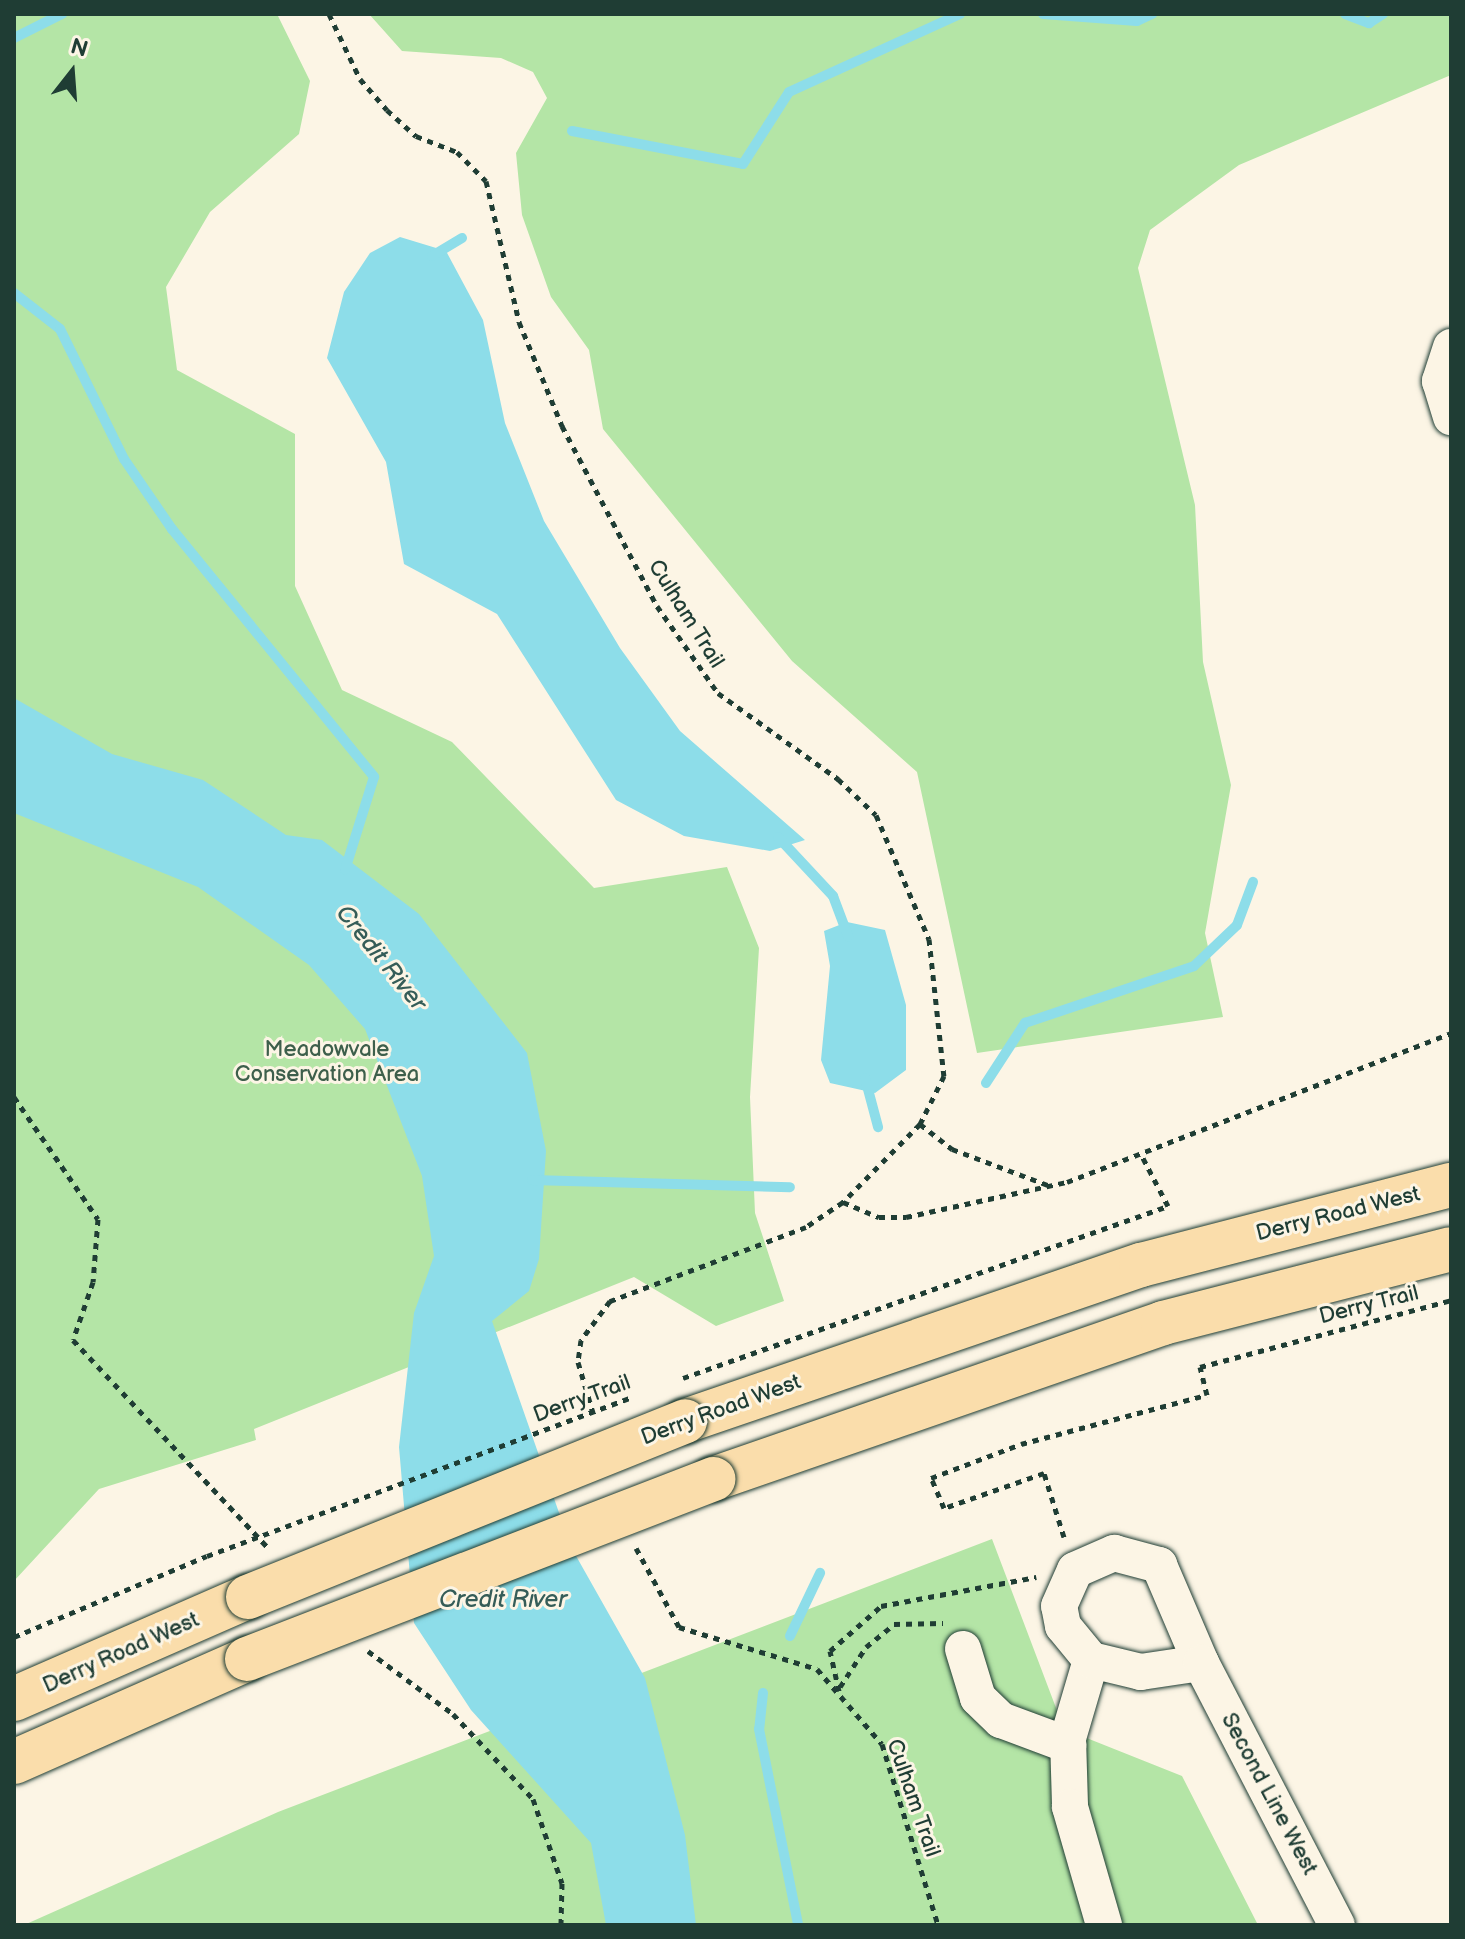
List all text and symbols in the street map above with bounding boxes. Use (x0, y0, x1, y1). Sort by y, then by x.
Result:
north arrow (32, 32, 112, 112)
text: N (67, 33, 91, 64)
street label: Culham Trail (642, 555, 730, 673)
water label: Credit River (330, 899, 432, 1017)
park label: Meadowvale Conservation Area (235, 1036, 419, 1088)
street label: Derry Road West (1252, 1181, 1424, 1247)
street label: Derry Trail (1315, 1280, 1423, 1330)
street label: Derry Road West (636, 1368, 806, 1452)
street label: Derry Trail (529, 1369, 635, 1429)
water label: Credit River (439, 1586, 567, 1614)
street label: Derry Road West (38, 1606, 204, 1700)
street label: Second Line West (1215, 1708, 1323, 1880)
street label: Culham Trail (880, 1735, 946, 1861)

